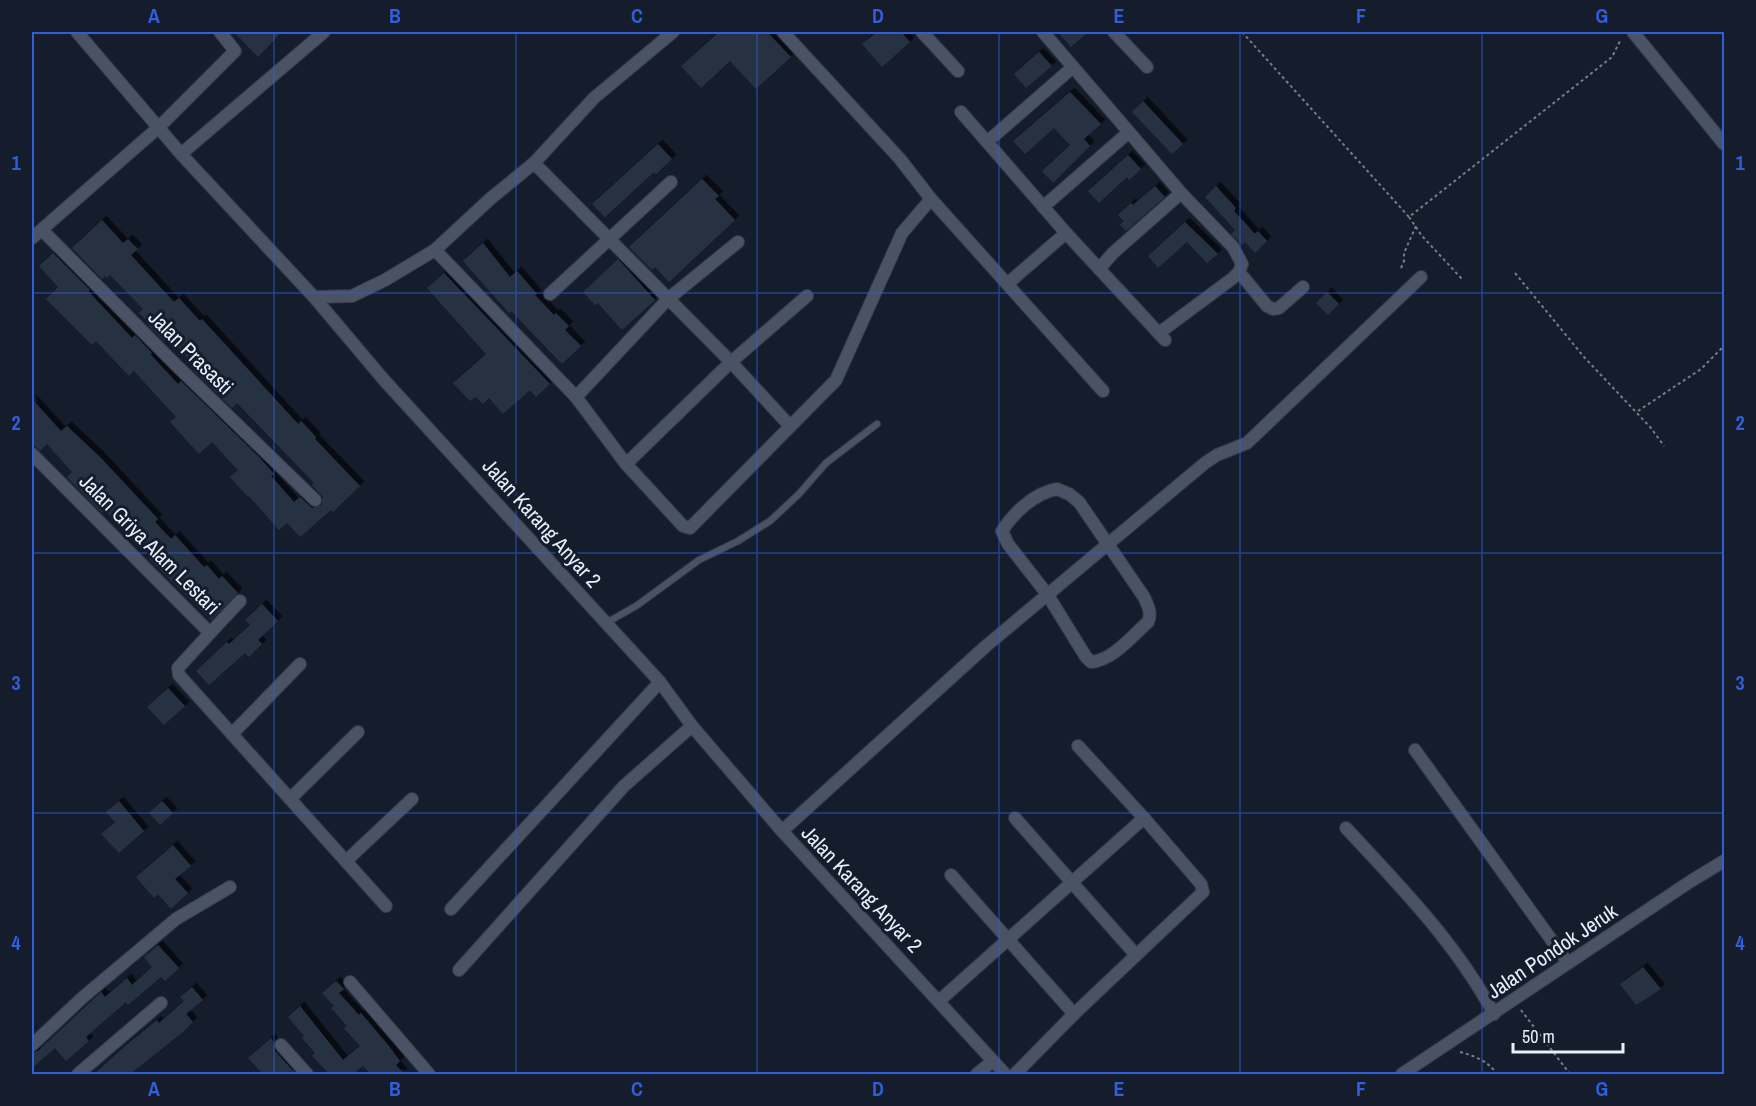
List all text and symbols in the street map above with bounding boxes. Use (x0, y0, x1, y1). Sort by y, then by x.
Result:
text: A (148, 2, 160, 29)
text: B (389, 2, 401, 29)
text: C (631, 2, 643, 29)
text: D (872, 2, 884, 29)
text: E (1114, 2, 1125, 29)
text: F (1356, 2, 1366, 29)
text: G (1596, 2, 1608, 29)
text: 1 (11, 149, 21, 176)
text: 1 (1735, 149, 1745, 176)
street label: Jalan Prasasti (142, 303, 240, 401)
text: 2 (11, 409, 21, 436)
text: 2 (1735, 409, 1745, 436)
street label: Jalan Karang Anyar 2 (476, 452, 608, 594)
street label: Jalan Griya Alam Lestari (73, 467, 227, 621)
text: 3 (11, 669, 21, 696)
text: 3 (1735, 669, 1745, 696)
street label: Jalan Karang Anyar 2 (795, 819, 929, 959)
street label: Jalan Pondok Jeruk (1481, 896, 1623, 1005)
text: 4 (11, 929, 21, 956)
text: 4 (1735, 929, 1745, 956)
scale bar (1513, 1016, 1622, 1054)
text: 50 m (1522, 1024, 1555, 1049)
text: A (148, 1075, 160, 1102)
text: B (389, 1075, 401, 1102)
text: C (631, 1075, 643, 1102)
text: D (872, 1075, 884, 1102)
text: E (1114, 1075, 1125, 1102)
text: F (1356, 1075, 1366, 1102)
text: G (1596, 1075, 1608, 1102)

